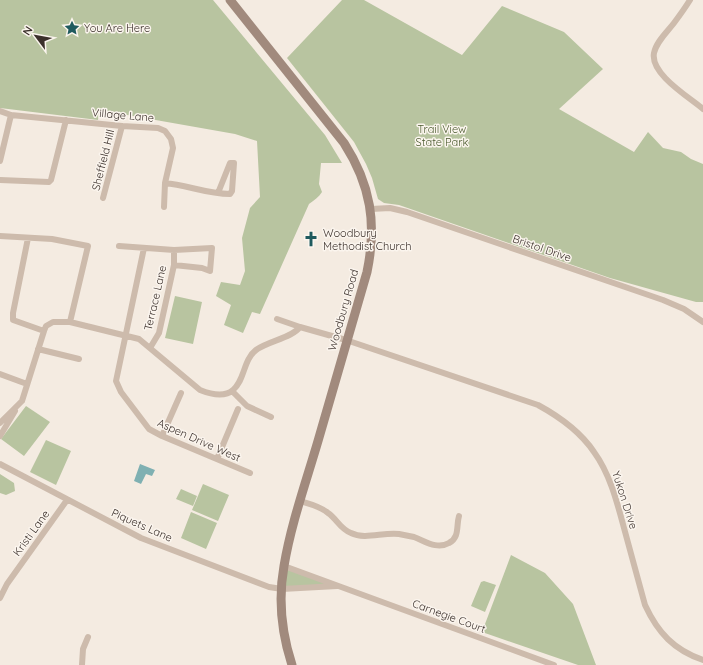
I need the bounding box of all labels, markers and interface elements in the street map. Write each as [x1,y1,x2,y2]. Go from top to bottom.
north arrow [16,16,56,56]
place icon: You Are Here [63,19,81,37]
place label: You Are Here [84,21,150,35]
text: N [19,24,36,38]
street label: Village Lane [91,105,155,125]
park label: Trail View State Park [416,122,468,149]
street label: Sheffield Hill [89,128,117,192]
place label: Woodbury Methodist Church [323,226,411,253]
church icon: Woodbury Methodist Church [302,230,320,248]
street label: Bristol Drive [511,231,573,265]
street label: Terrace Lane [141,264,169,332]
street label: Woodbury Road [325,268,361,352]
street label: Aspen Drive West [155,415,243,465]
street label: Yukon Drive [609,469,641,531]
street label: Piquets Lane [109,505,175,545]
street label: Kristi Lane [10,507,52,559]
street label: Carnegie Court [410,596,488,636]

